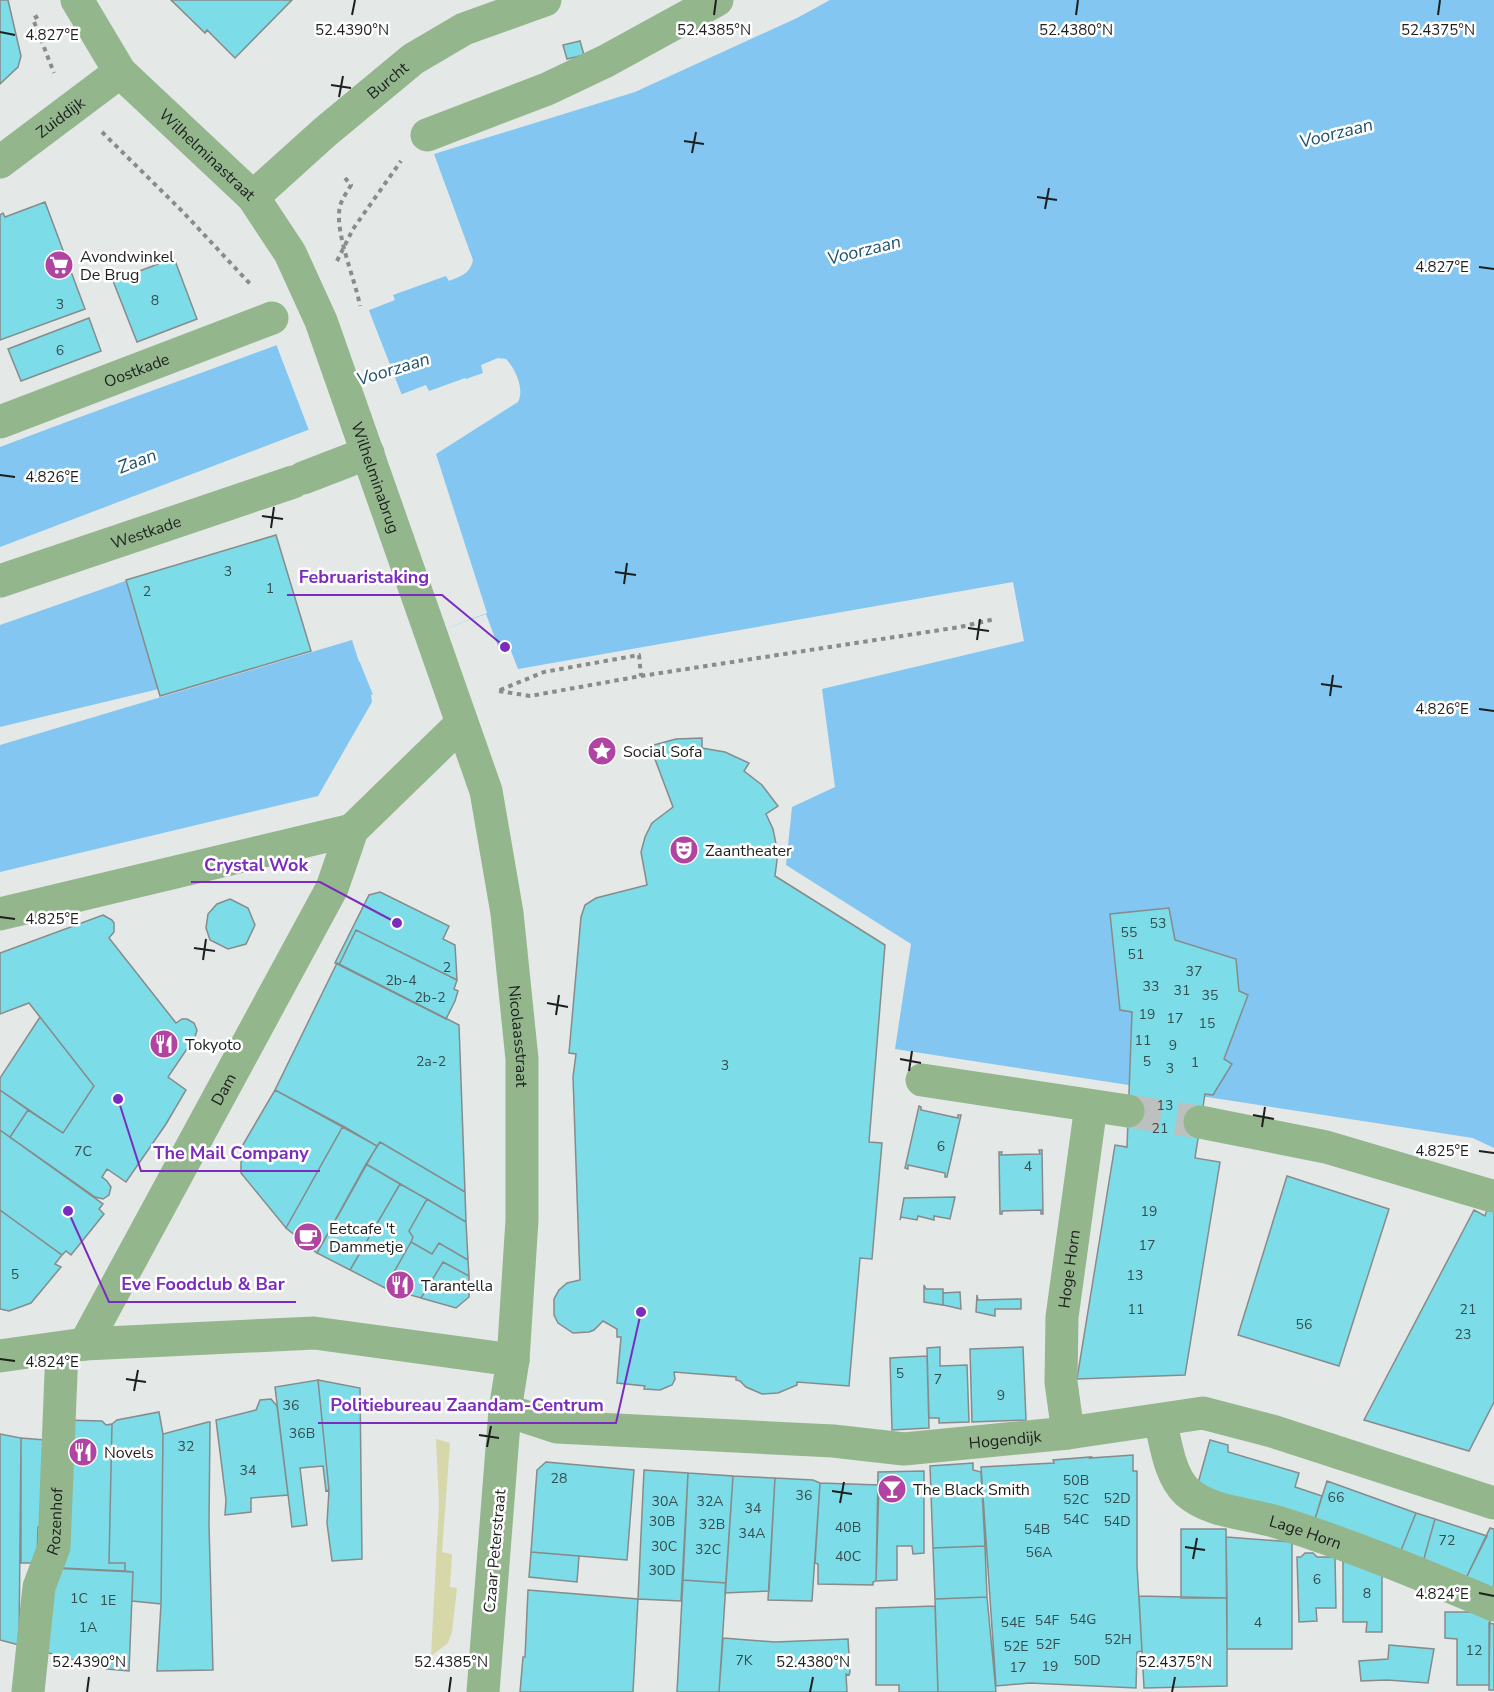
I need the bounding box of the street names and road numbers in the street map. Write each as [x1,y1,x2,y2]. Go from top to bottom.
street label: Burcht [363,57,414,105]
street label: Zuiddijk [32,92,90,143]
street label: Wilhelminastraat [154,104,260,206]
street label: Oostkade [101,348,173,393]
street label: Wilhelminabrug [345,419,405,537]
street label: Westkade [108,511,184,555]
street label: Nicolaasstraat [502,984,532,1088]
street label: Dam [206,1069,242,1110]
street label: Hoge Horn [1053,1228,1086,1310]
street label: Hogendijk [968,1426,1043,1455]
street label: Rozenhof [42,1487,68,1559]
street label: Czaar Peterstraat [479,1488,511,1614]
street label: Lage Horn [1267,1510,1345,1555]

